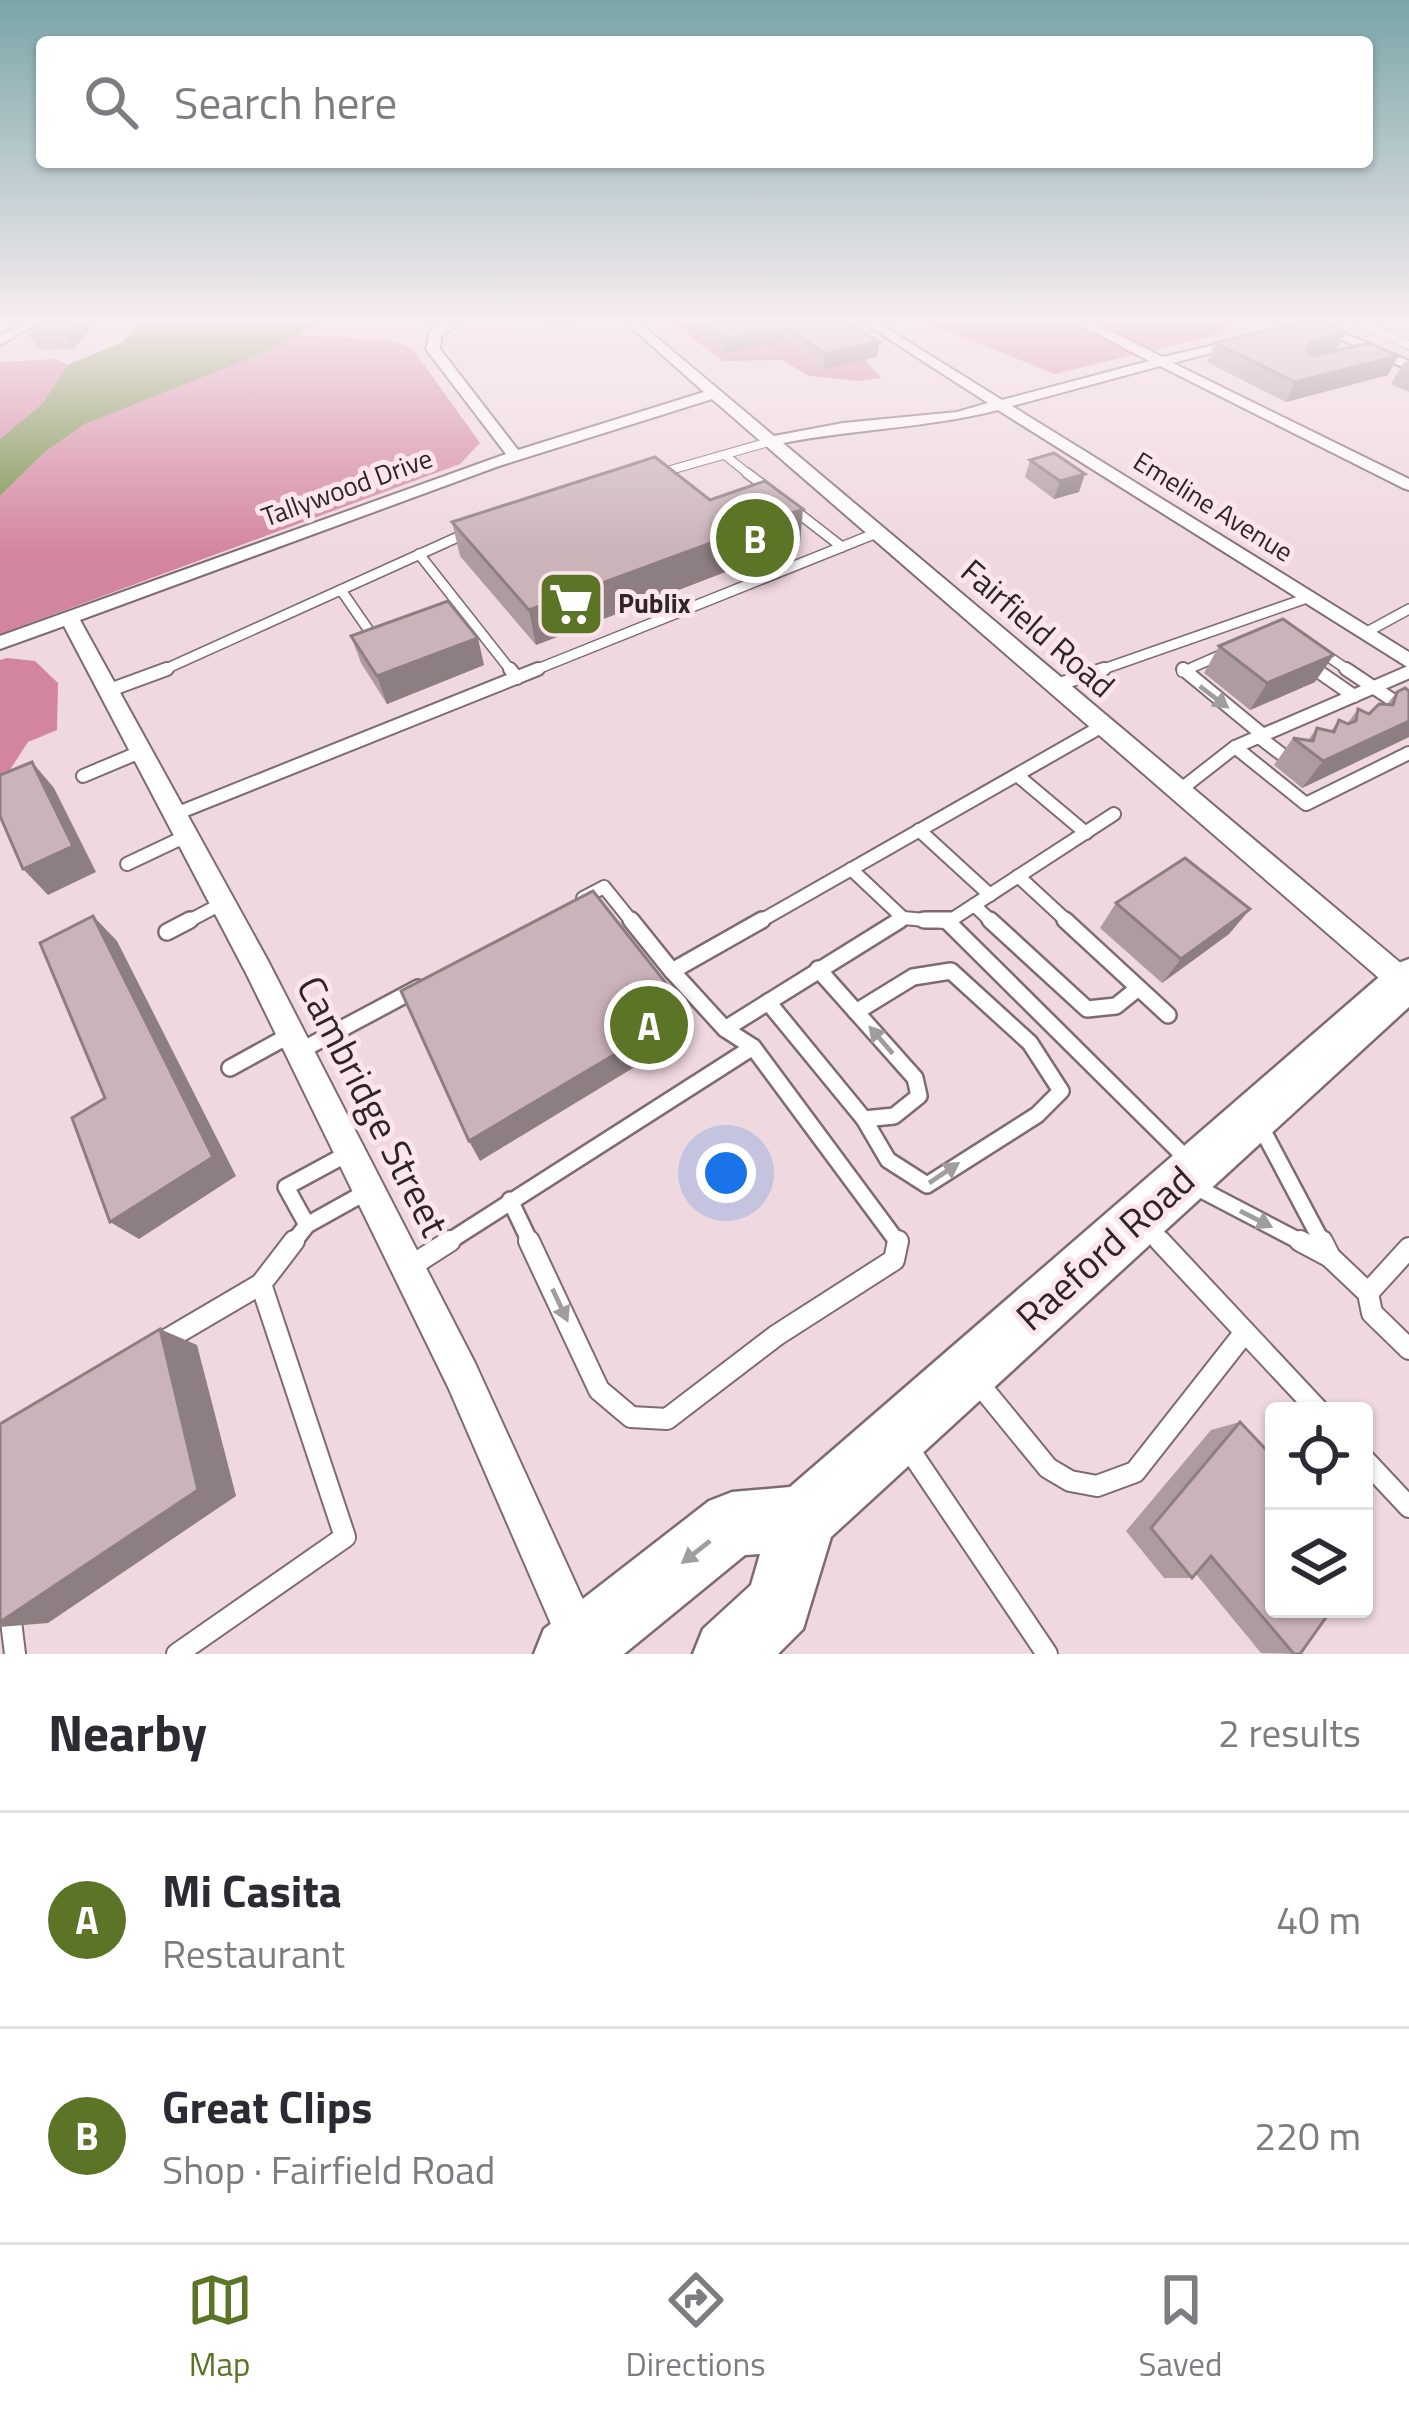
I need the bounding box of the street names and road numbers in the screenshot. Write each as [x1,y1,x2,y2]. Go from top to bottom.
street label: Tallywood Drive [255,437,438,536]
street label: Emeline Avenue [1126,440,1302,571]
street label: Fairfield Road [950,547,1126,709]
street label: Cambridge Street [282,965,465,1247]
street label: Raeford Road [1002,1151,1207,1344]

